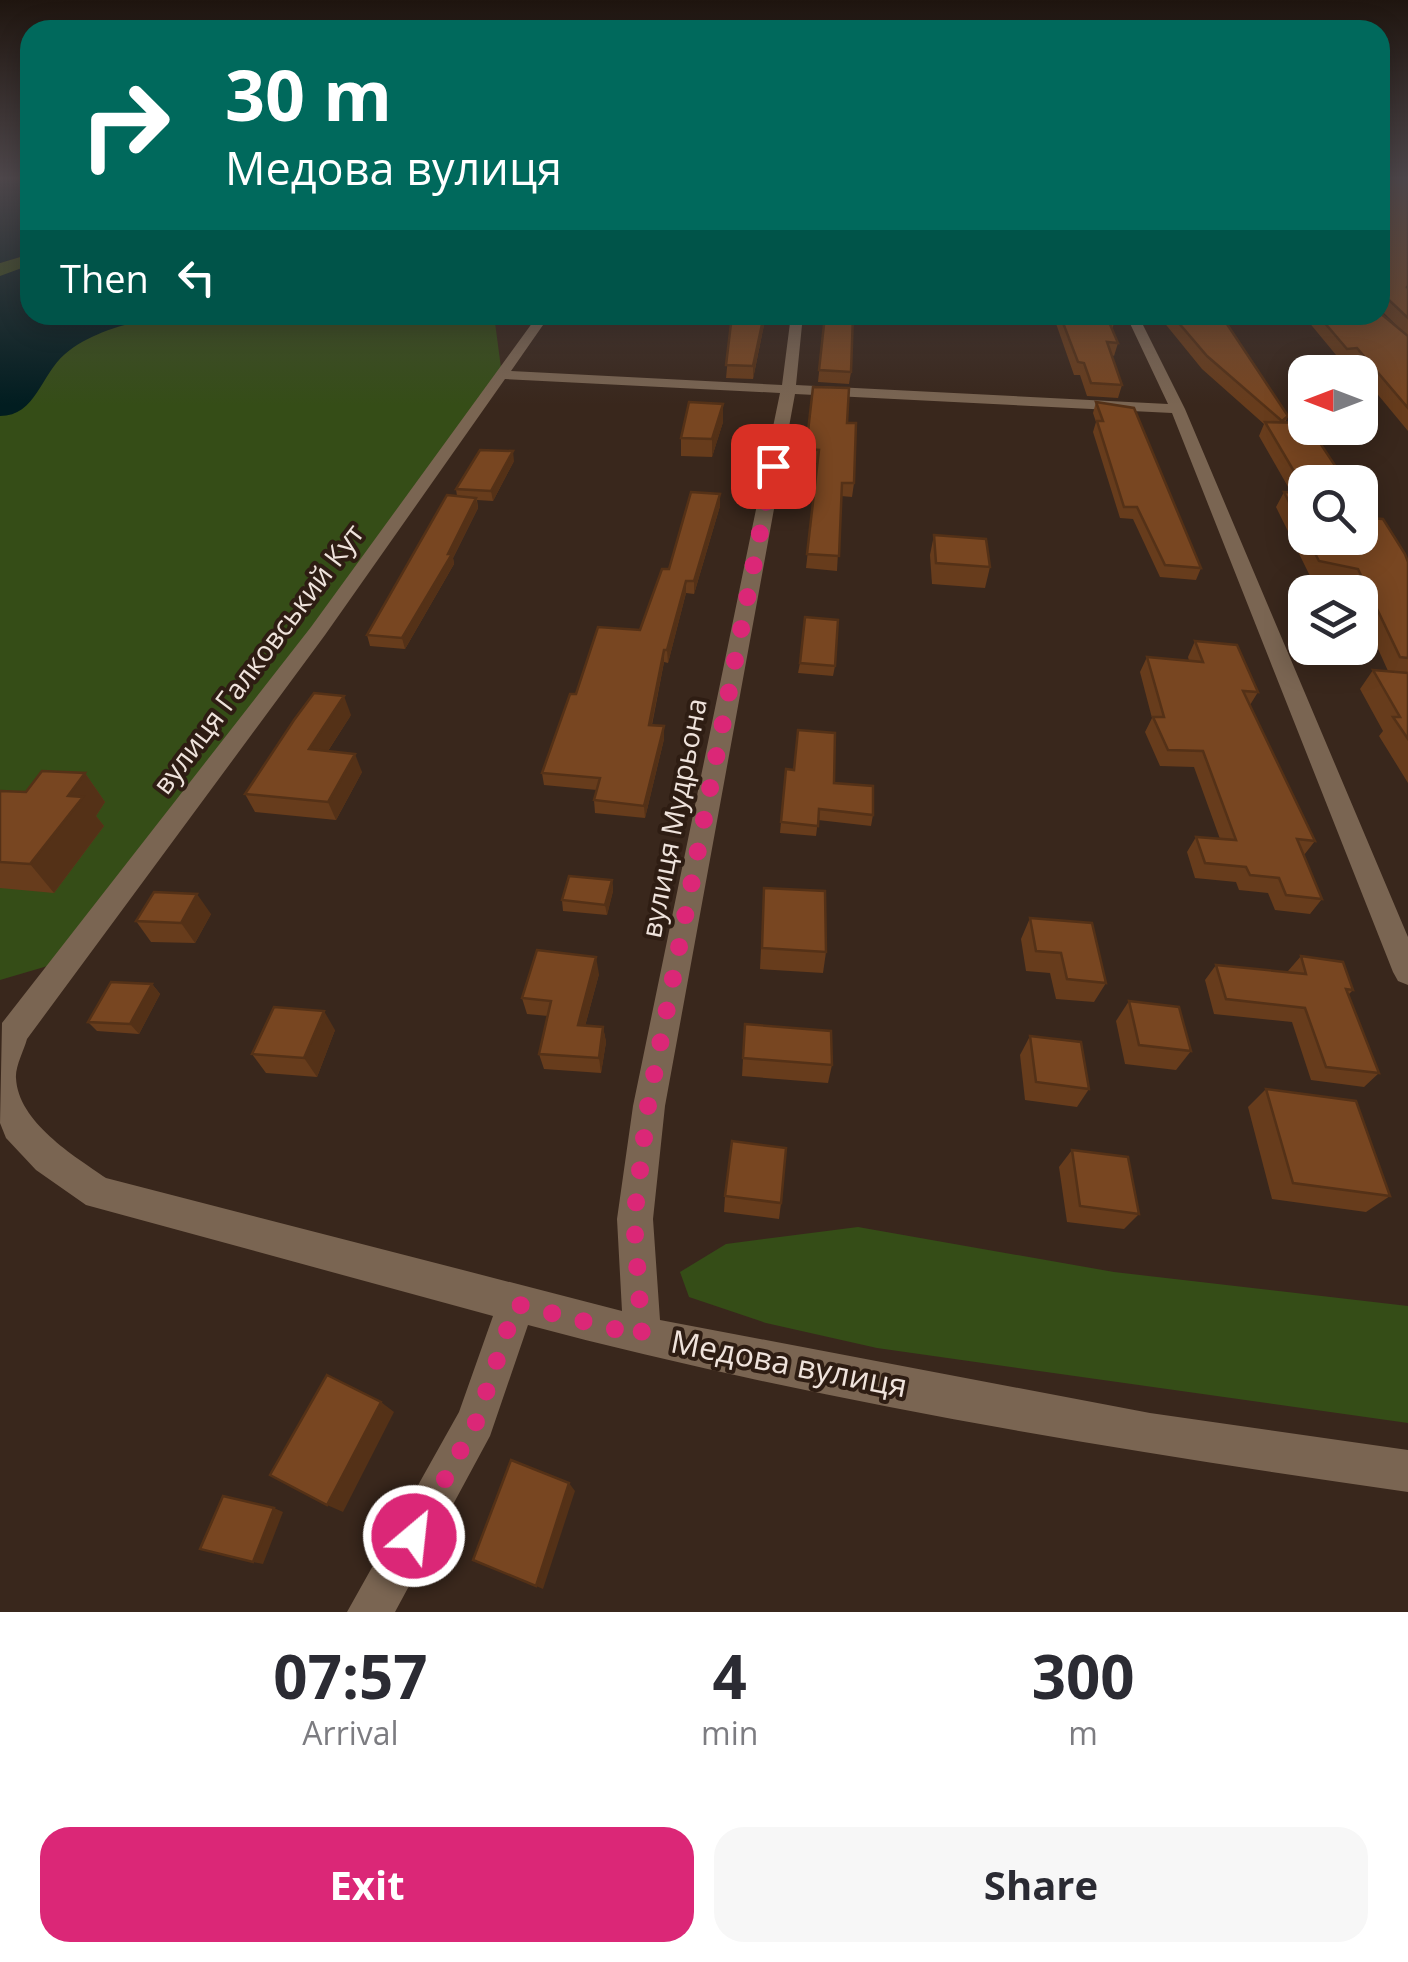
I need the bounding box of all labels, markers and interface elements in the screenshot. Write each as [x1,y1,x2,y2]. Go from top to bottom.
text: 30 m [225,46,392,142]
icon: right [60,60,190,190]
text: Медова вулиця [225,137,562,198]
icon: left [169,250,224,305]
text: Then [60,252,149,304]
north arrow [1288,355,1378,445]
map controls [1288,355,1378,665]
pin [731,424,816,509]
icon: arrive [746,439,801,494]
button: search [1288,465,1378,555]
street label: вулиця Галковський Кут [143,515,371,801]
button: layers [1288,575,1378,665]
street label: вулиця Мудрьона [631,695,715,941]
street label: Медова вулиця [668,1319,911,1406]
position arrow [362,1484,466,1588]
text: 07:57 [273,1635,428,1717]
text: 4 [713,1635,747,1717]
text: 300 [1032,1635,1135,1717]
text: Arrival [302,1711,399,1754]
text: min [701,1711,758,1754]
text: m [1068,1711,1098,1754]
button: Exit [40,1827,694,1942]
button: Share [714,1827,1368,1942]

